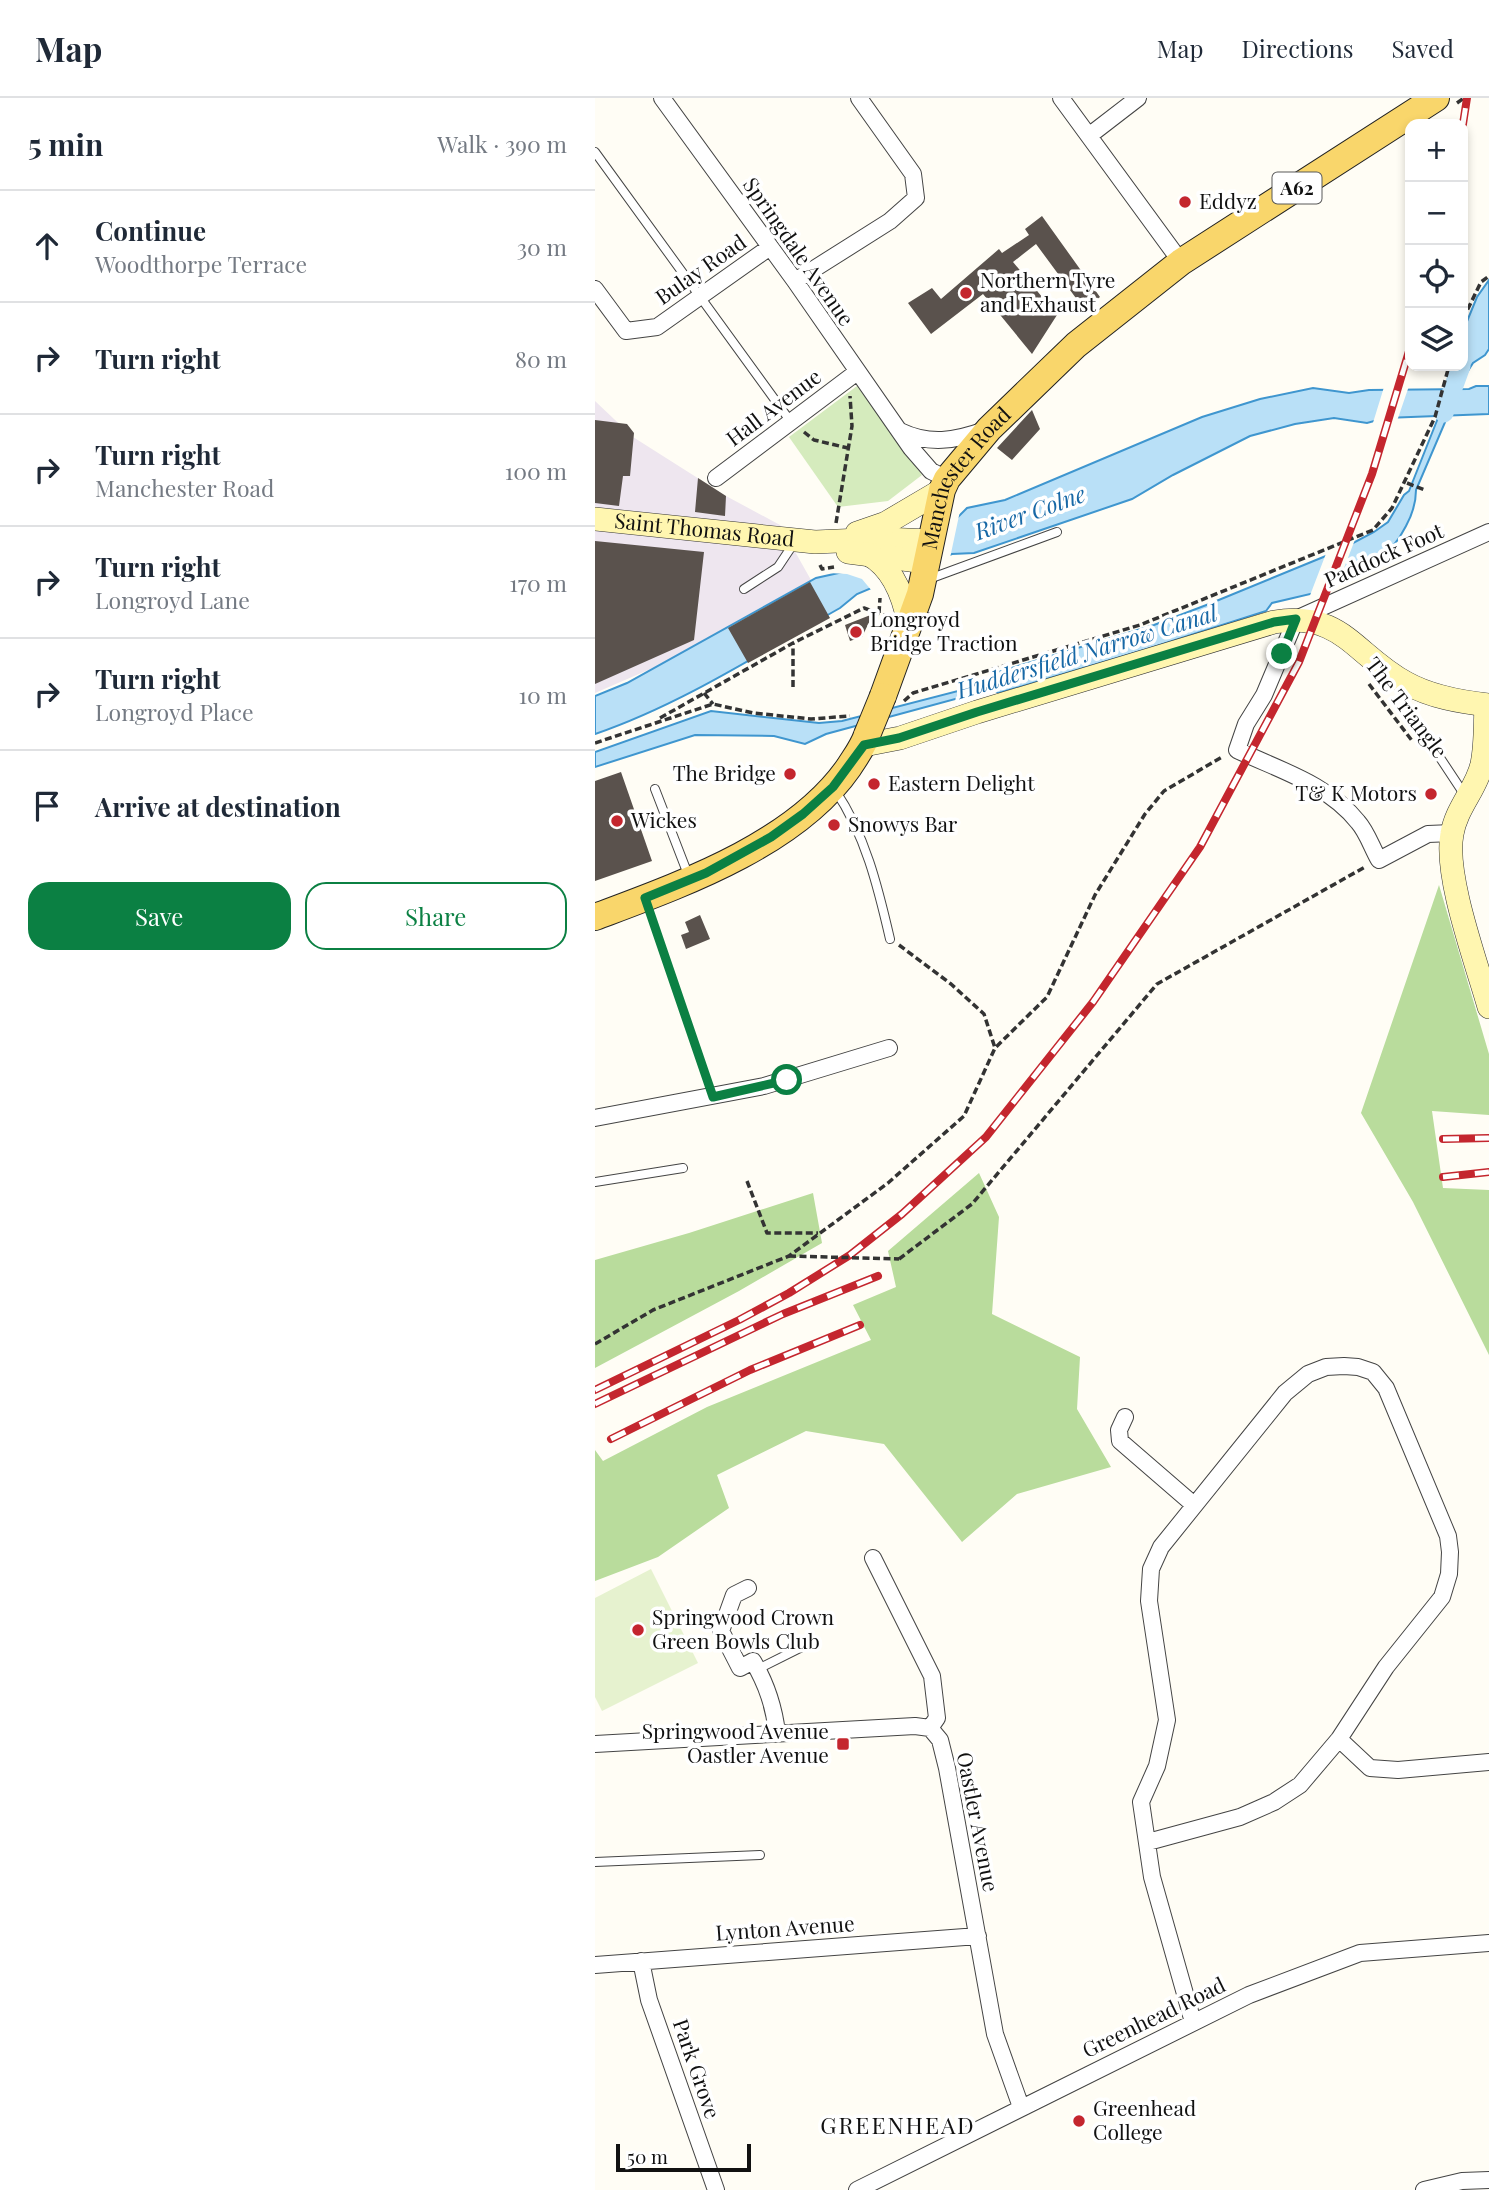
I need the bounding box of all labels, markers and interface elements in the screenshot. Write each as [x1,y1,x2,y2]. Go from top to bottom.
text: Map [35,26,102,70]
text: Map [1157,32,1203,64]
text: Directions [1241,32,1354,64]
text: Saved [1392,32,1454,64]
map controls [1405,119,1468,371]
button: + [1405,119,1468,182]
text: 5 min [28,124,103,164]
text: Walk · 390 m [437,128,567,159]
street label: Springdale Avenue [738,171,861,331]
road number: A62 [1273,172,1321,204]
button: − [1405,182,1468,245]
place label: Eddyz [1199,186,1257,214]
marker: Eddyz [1177,194,1193,210]
text: Continue [95,213,206,248]
icon: ahead [28,227,66,265]
street label: Bulay Road [649,227,751,310]
text: 30 m [517,231,567,262]
button: locate [1405,245,1468,308]
text: Woodthorpe Terrace [95,248,307,279]
place label: Northern Tyre and Exhaust [980,265,1116,317]
marker: Northern Tyre and Exhaust [958,285,974,301]
button: layers [1405,308,1468,371]
icon: right [28,339,66,377]
text: Turn right [95,341,221,376]
text: 80 m [515,343,567,374]
street label: Hall Avenue [720,361,826,451]
street label: Manchester Road [914,400,1016,552]
text: Turn right [95,437,221,472]
icon: right [28,451,66,489]
text: 100 m [505,455,567,486]
text: Manchester Road [95,472,274,503]
water label: River Colne [969,477,1089,546]
street label: Saint Thomas Road [613,505,796,552]
street label: Paddock Foot [1319,515,1447,593]
text: Turn right [95,549,221,584]
icon: right [28,563,66,601]
text: 170 m [509,567,567,598]
text: Longroyd Lane [95,584,250,615]
water label: Huddersfield Narrow Canal [952,596,1222,705]
place label: Longroyd Bridge Traction [870,604,1018,656]
marker: Longroyd Bridge Traction [848,624,864,640]
route end [1266,638,1297,669]
street label: The Triangle [1360,651,1455,763]
text: Turn right [95,661,221,696]
icon: right [28,675,66,713]
text: 10 m [519,679,567,710]
text: Longroyd Place [95,696,254,727]
place label: The Bridge [673,758,776,786]
marker: The Bridge [782,766,798,782]
place label: Eastern Delight [888,768,1035,796]
marker: Eastern Delight [866,776,882,792]
place label: T& K Motors [1295,778,1417,806]
marker: T& K Motors [1423,786,1439,802]
icon: arrive [28,787,66,825]
text: Arrive at destination [95,789,341,824]
place label: Wickes [630,805,697,833]
place label: Snowys Bar [848,809,958,837]
marker: Wickes [609,813,625,829]
marker: Snowys Bar [826,817,842,833]
button: Save [28,882,291,950]
button: Share [305,882,567,950]
route start [771,1064,802,1095]
place label: Springwood Crown Green Bowls Club [652,1602,835,1654]
marker: Springwood Crown Green Bowls Club [630,1622,646,1638]
place label: Springwood Avenue Oastler Avenue [642,1716,829,1768]
marker: Springwood Avenue Oastler Avenue [835,1736,851,1752]
street label: Oastler Avenue [952,1749,1006,1894]
street label: Lynton Avenue [714,1908,855,1946]
street label: Greenhead Road [1077,1969,1229,2063]
street label: Park Grove [668,2015,728,2122]
place label: Greenhead College [1093,2093,1196,2145]
district label: GREENHEAD [820,2109,976,2140]
marker: Greenhead College [1071,2113,1087,2129]
scale bar [616,2141,751,2173]
text: 50 m [627,2143,668,2169]

